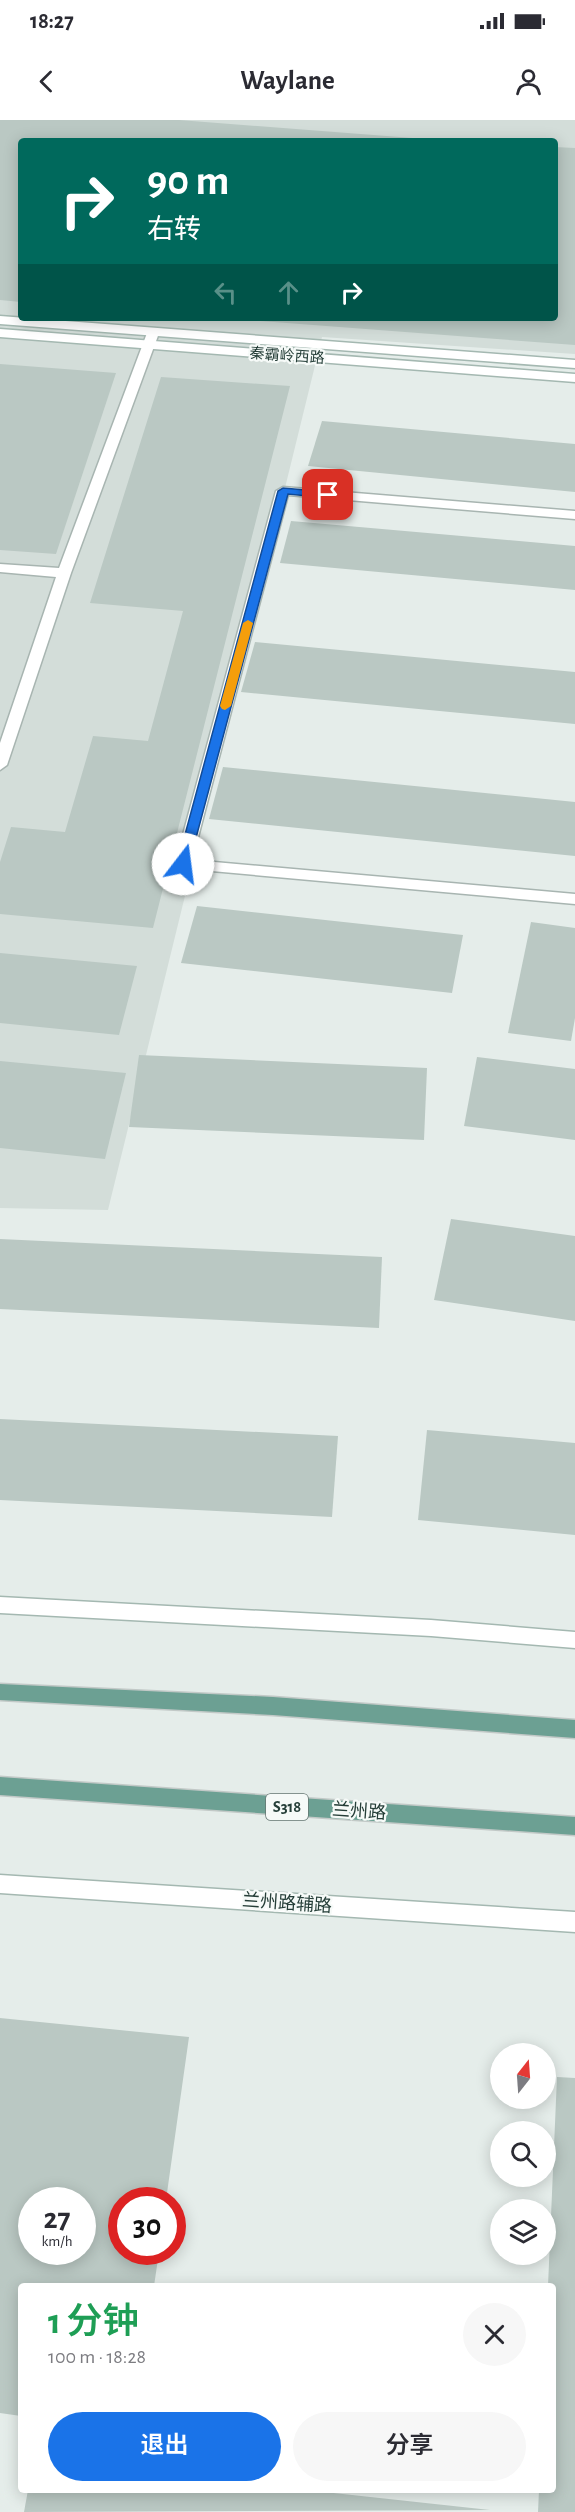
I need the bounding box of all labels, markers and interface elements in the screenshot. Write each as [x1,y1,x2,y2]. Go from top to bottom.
text: 18:27 [30,10,74,32]
icon: back [30,65,63,98]
icon: person [512,65,545,98]
text: Waylane [240,67,335,94]
text: 90 m [147,160,229,202]
icon: right [48,162,126,240]
text: 右转 [147,216,201,243]
icon: left [209,276,242,309]
icon: ahead [272,276,305,309]
icon: right [335,276,368,309]
street label: 秦霸岭西路 [249,344,325,366]
pin [302,469,353,520]
icon: arrive [311,478,344,511]
position arrow [151,832,215,896]
road number: S318 [266,1794,308,1820]
street label: 兰州路 [331,1799,387,1823]
street label: 兰州路辅路 [241,1890,333,1916]
north arrow [490,2043,556,2109]
map controls [490,2043,556,2265]
button: search [490,2121,556,2187]
speed limit sign: 30 [108,2187,186,2265]
button: layers [490,2199,556,2265]
text: 27 [43,2204,71,2234]
text: km/h [42,2234,72,2249]
button: close [463,2303,526,2366]
text: 1 分钟 [48,2304,138,2340]
text: 100 m · 18:28 [48,2347,146,2367]
button: 退出 [48,2412,281,2481]
button: 分享 [293,2412,526,2481]

